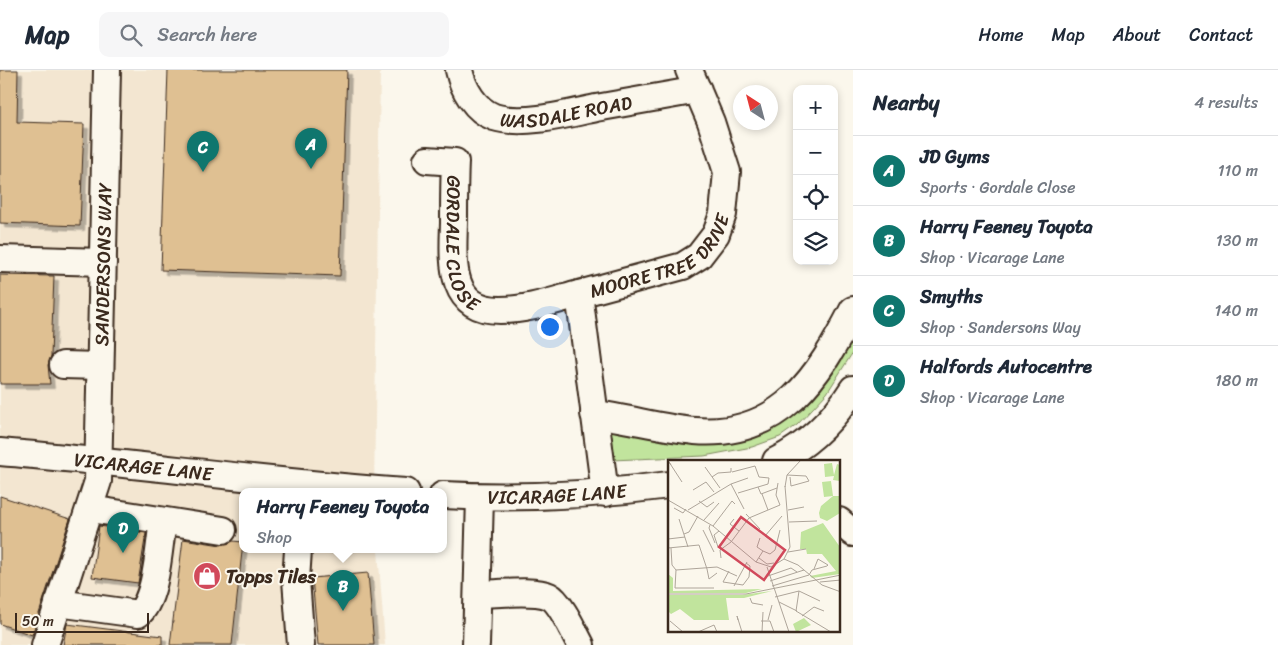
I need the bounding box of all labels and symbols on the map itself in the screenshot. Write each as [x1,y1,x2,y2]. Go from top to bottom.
street label: WASDALE ROAD [498,85,635,137]
north arrow [733,85,778,130]
pin: A [295,128,327,169]
pin: C [187,131,219,172]
street label: GORDALE CLOSE [437,175,488,321]
street label: SANDERSONS WAY [84,182,121,347]
street label: MOORE TREE DRIVE [586,208,739,307]
your location [537,314,563,340]
street label: VICARAGE LANE [72,442,216,490]
inset map [668,460,840,632]
street label: VICARAGE LANE [487,473,629,513]
pin: D [107,512,139,553]
place label: Topps Tiles [226,560,317,593]
shop icon: Topps Tiles [192,561,222,591]
pin: B [327,570,359,611]
scale bar [15,610,149,633]

